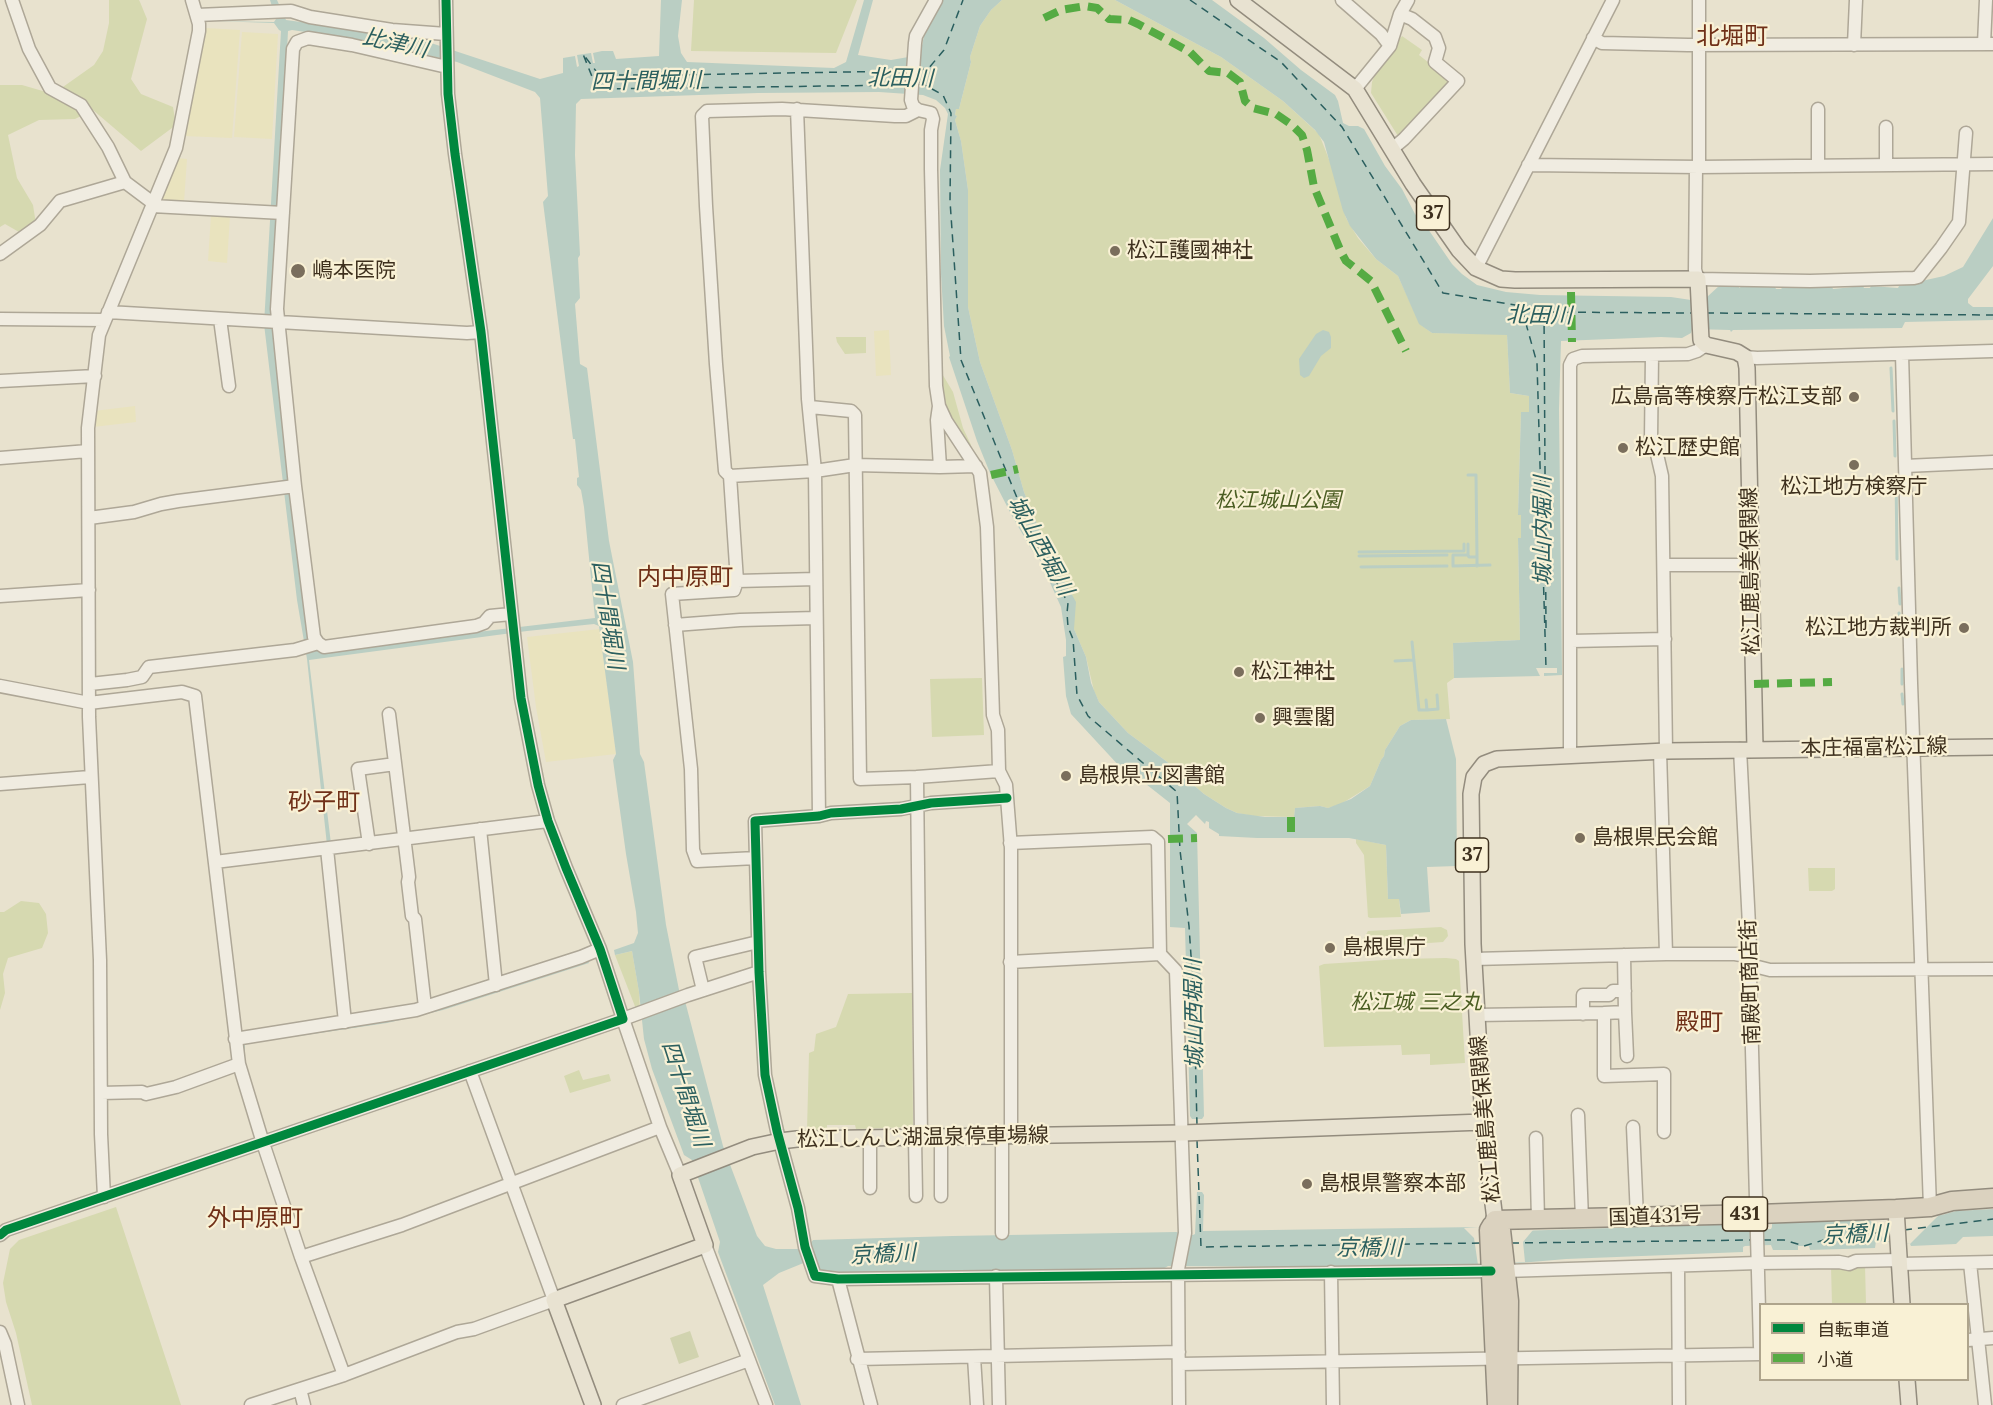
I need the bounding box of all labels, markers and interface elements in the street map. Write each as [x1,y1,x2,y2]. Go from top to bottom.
district label: 北堀町 [1696,23,1768,51]
water label: 比津川 [360,24,430,64]
water label: 北田川 [867,65,933,93]
water label: 四十間堀川 [591,68,701,96]
road number: 37 [1416,196,1450,230]
place label: 松江護國神社 [1127,238,1253,264]
marker: 松江護國神社 [1108,244,1122,258]
place label: 嶋本医院 [312,258,396,284]
marker: 嶋本医院 [289,262,307,280]
water label: 北田川 [1506,302,1572,330]
place label: 広島高等検察庁松江支部 [1611,384,1842,410]
marker: 広島高等検察庁松江支部 [1847,390,1861,404]
place label: 松江歴史館 [1635,435,1740,461]
marker: 松江歴史館 [1616,441,1630,455]
marker: 松江地方検察庁 [1847,458,1861,472]
place label: 松江地方検察庁 [1781,474,1927,500]
water label: 城山内堀川 [1531,476,1557,586]
street label: 松江鹿島美保関線 [1737,487,1765,655]
park label: 松江城山公園 [1215,488,1341,514]
water label: 城山西堀川 [1002,491,1078,601]
water label: 四十間堀川 [585,559,629,671]
district label: 内中原町 [637,564,733,592]
place label: 松江地方裁判所 [1805,615,1952,641]
marker: 松江地方裁判所 [1957,621,1971,635]
place label: 松江神社 [1251,659,1335,685]
marker: 松江神社 [1232,665,1246,679]
place label: 興雲閣 [1272,705,1335,731]
marker: 興雲閣 [1253,711,1267,725]
street label: 本庄福富松江線 [1800,734,1948,762]
place label: 島根県立図書館 [1078,763,1225,789]
marker: 島根県立図書館 [1059,769,1073,783]
district label: 砂子町 [288,789,360,817]
place label: 島根県民会館 [1592,825,1718,851]
marker: 島根県民会館 [1573,831,1587,845]
road number: 37 [1456,838,1488,872]
street label: 南殿町商店街 [1736,919,1766,1045]
place label: 島根県庁 [1342,935,1426,961]
marker: 島根県庁 [1323,941,1337,955]
water label: 城山西堀川 [1181,959,1209,1069]
park label: 松江城 三之丸 [1350,990,1482,1016]
district label: 殿町 [1675,1009,1723,1037]
street label: 松江鹿島美保関線 [1466,1034,1506,1204]
water label: 四十間堀川 [655,1038,715,1150]
street label: 松江しんじ湖温泉停車場線 [797,1123,1049,1153]
place label: 島根県警察本部 [1319,1171,1466,1197]
marker: 島根県警察本部 [1300,1177,1314,1191]
road number: 431 [1722,1197,1768,1231]
street label: 国道431号 [1608,1203,1702,1231]
district label: 外中原町 [207,1205,303,1233]
water label: 京橋川 [1822,1221,1888,1249]
water label: 京橋川 [1336,1236,1402,1262]
water label: 京橋川 [849,1240,917,1270]
legend [1759,1303,1969,1381]
text: 自転車道 [1817,1318,1889,1341]
text: 小道 [1817,1348,1853,1371]

